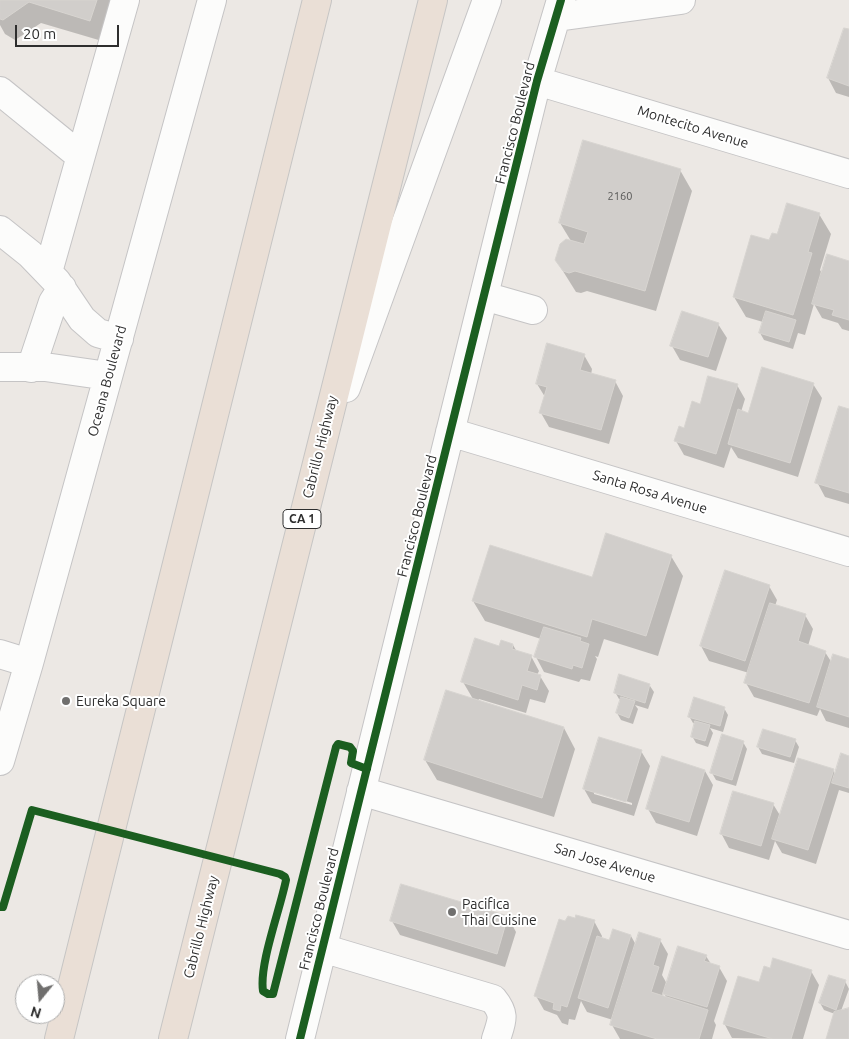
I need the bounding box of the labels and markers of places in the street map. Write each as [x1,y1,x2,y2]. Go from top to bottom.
place label: Eureka Square [76,693,166,709]
marker: Eureka Square [60,695,72,707]
place label: Pacifica Thai Cuisine [462,896,537,929]
marker: Pacifica Thai Cuisine [446,906,458,918]

